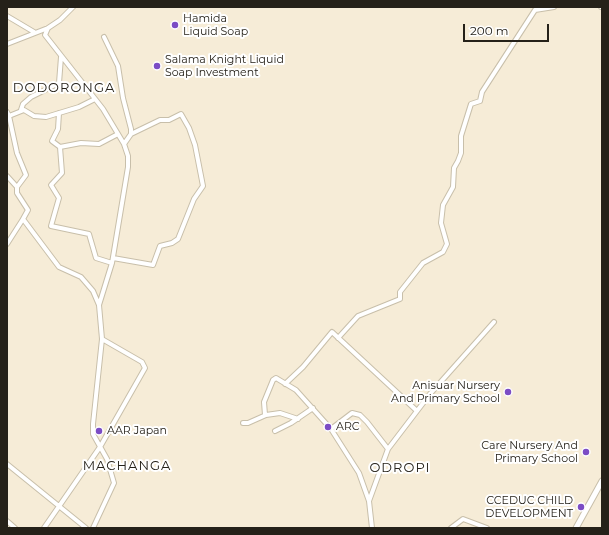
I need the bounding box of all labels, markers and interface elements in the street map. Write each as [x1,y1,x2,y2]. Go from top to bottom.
place label: Hamida Liquid Soap [183,12,248,38]
scale bar [465,16,551,42]
marker: Hamida Liquid Soap [170,20,180,30]
text: 200 m [470,23,509,38]
place label: Salama Knight Liquid Soap Investment [165,53,284,79]
marker: Salama Knight Liquid Soap Investment [152,61,162,71]
district label: DODORONGA [13,80,115,96]
place label: Anisuar Nursery And Primary School [391,379,500,405]
marker: Anisuar Nursery And Primary School [503,387,513,397]
place label: ARC [336,420,360,434]
marker: ARC [323,422,333,432]
place label: AAR Japan [107,424,167,438]
marker: AAR Japan [94,426,104,436]
place label: Care Nursery And Primary School [481,439,578,465]
marker: Care Nursery And Primary School [581,447,591,457]
district label: MACHANGA [83,458,171,474]
district label: ODROPI [369,460,431,476]
place label: CCEDUC CHILD DEVELOPMENT [485,494,573,520]
marker: CCEDUC CHILD DEVELOPMENT [576,502,586,512]

